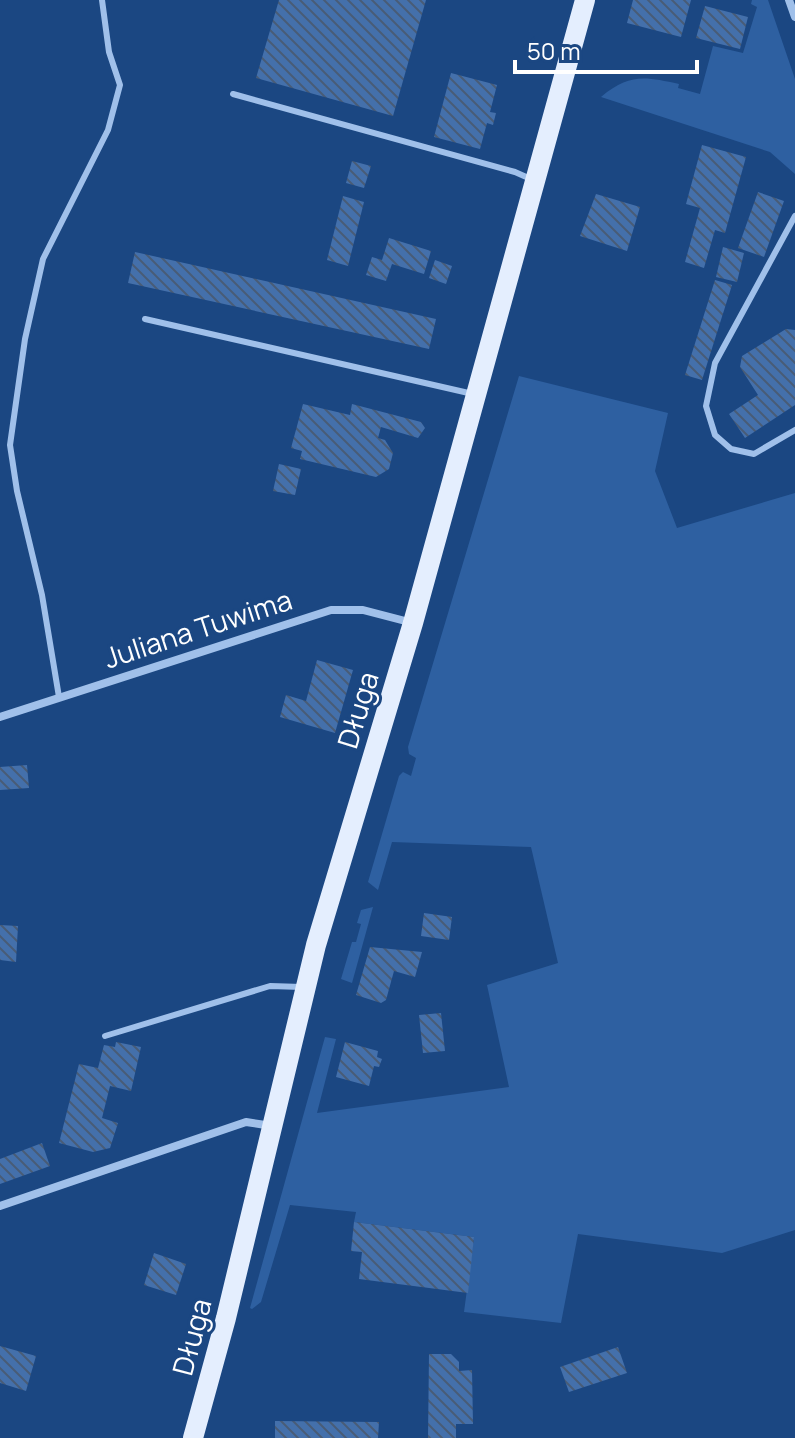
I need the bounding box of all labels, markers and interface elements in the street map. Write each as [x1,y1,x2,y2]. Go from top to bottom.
scale bar [515,24,697,74]
text: 50 m [527,34,581,67]
street label: Juliana Tuwima [99,580,296,676]
street label: Długa [327,667,387,753]
street label: Długa [163,1294,219,1379]

